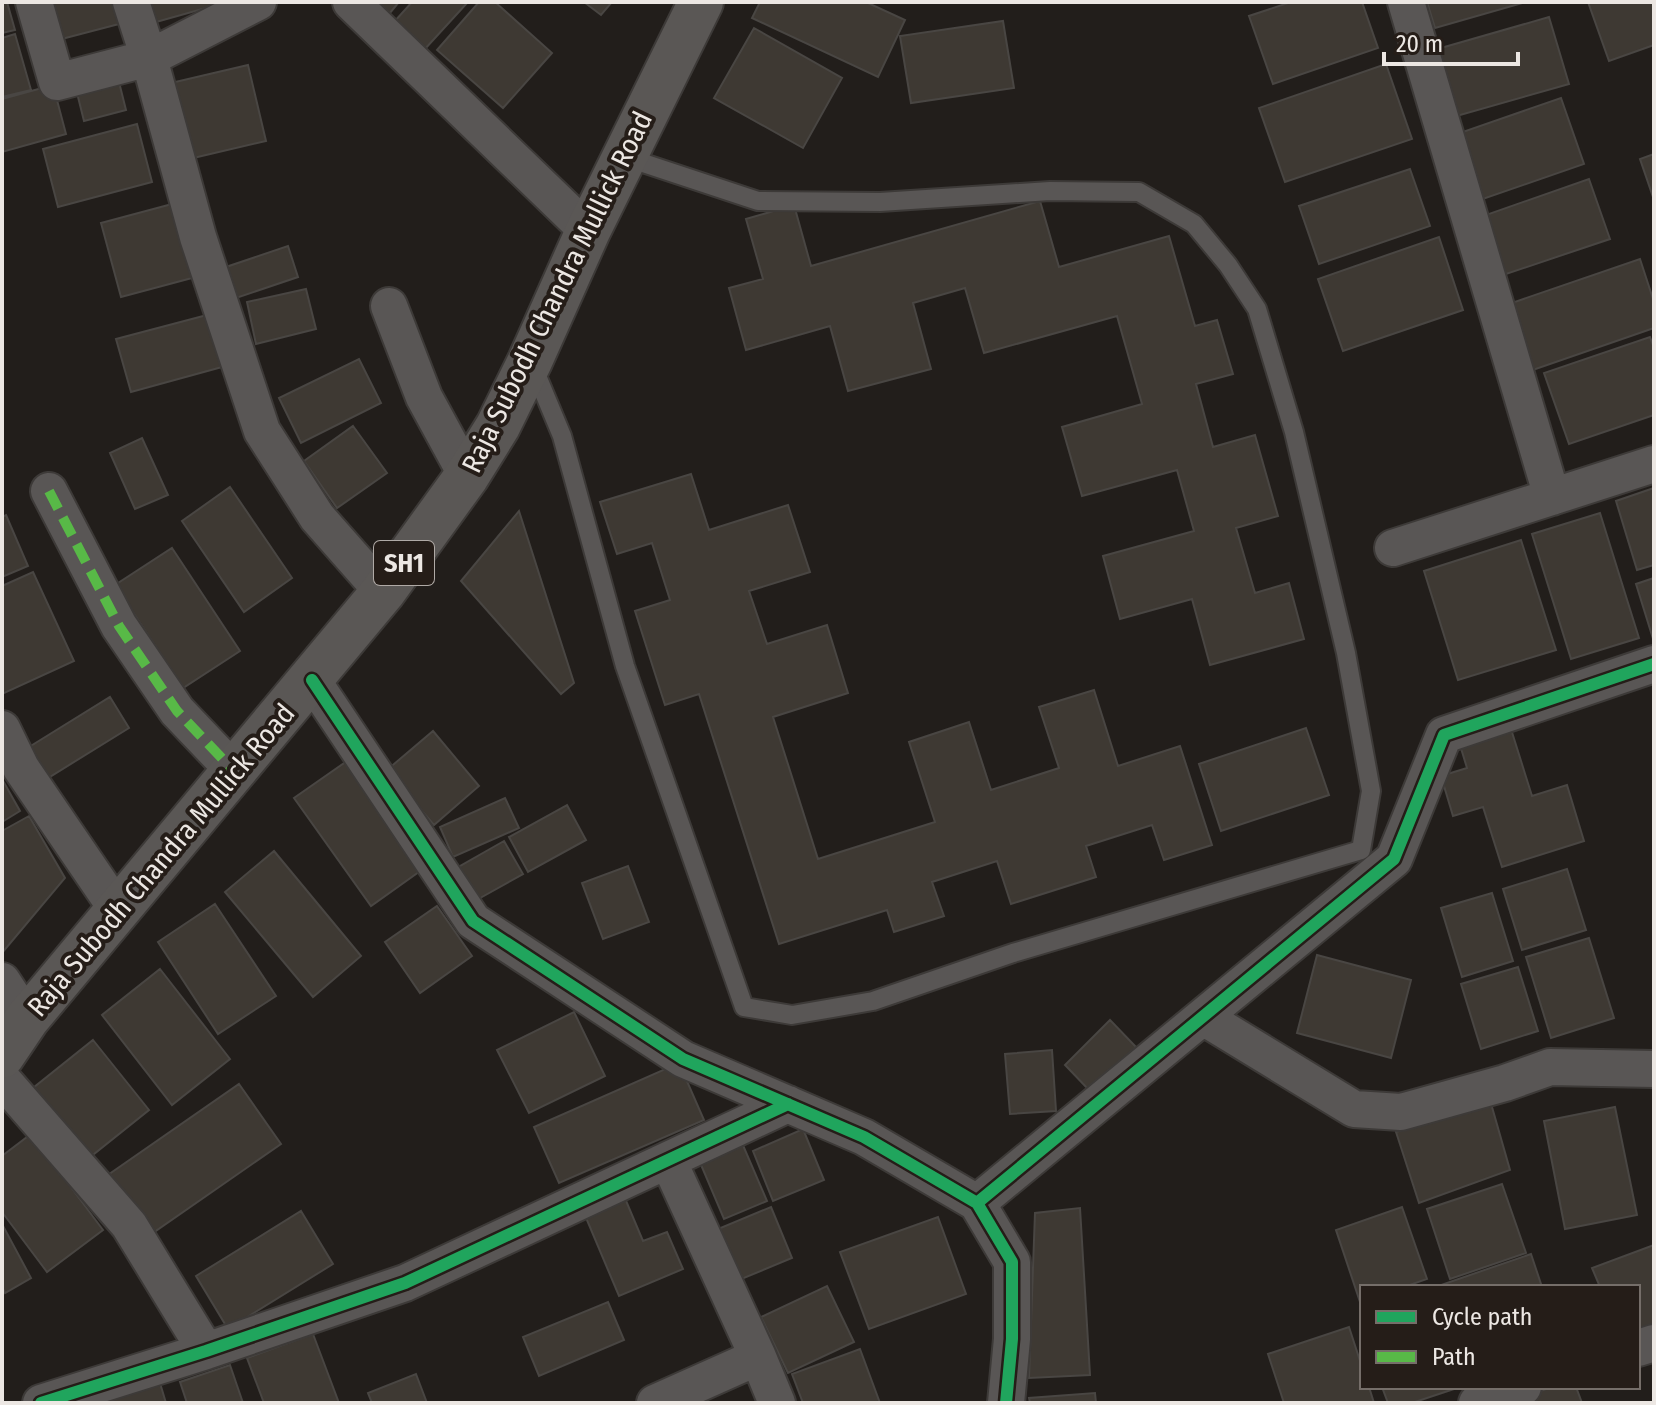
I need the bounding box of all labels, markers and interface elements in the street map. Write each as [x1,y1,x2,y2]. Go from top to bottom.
scale bar [1384,16,1518,66]
text: 20 m [1396,30,1443,58]
street label: Raja Subodh Chandra Mullick Road [455,106,659,478]
road number: SH1 [374,541,434,585]
street label: Raja Subodh Chandra Mullick Road [21,697,301,1023]
legend [1360,1285,1640,1389]
text: Cycle path [1432,1303,1532,1331]
text: Path [1432,1343,1476,1371]

